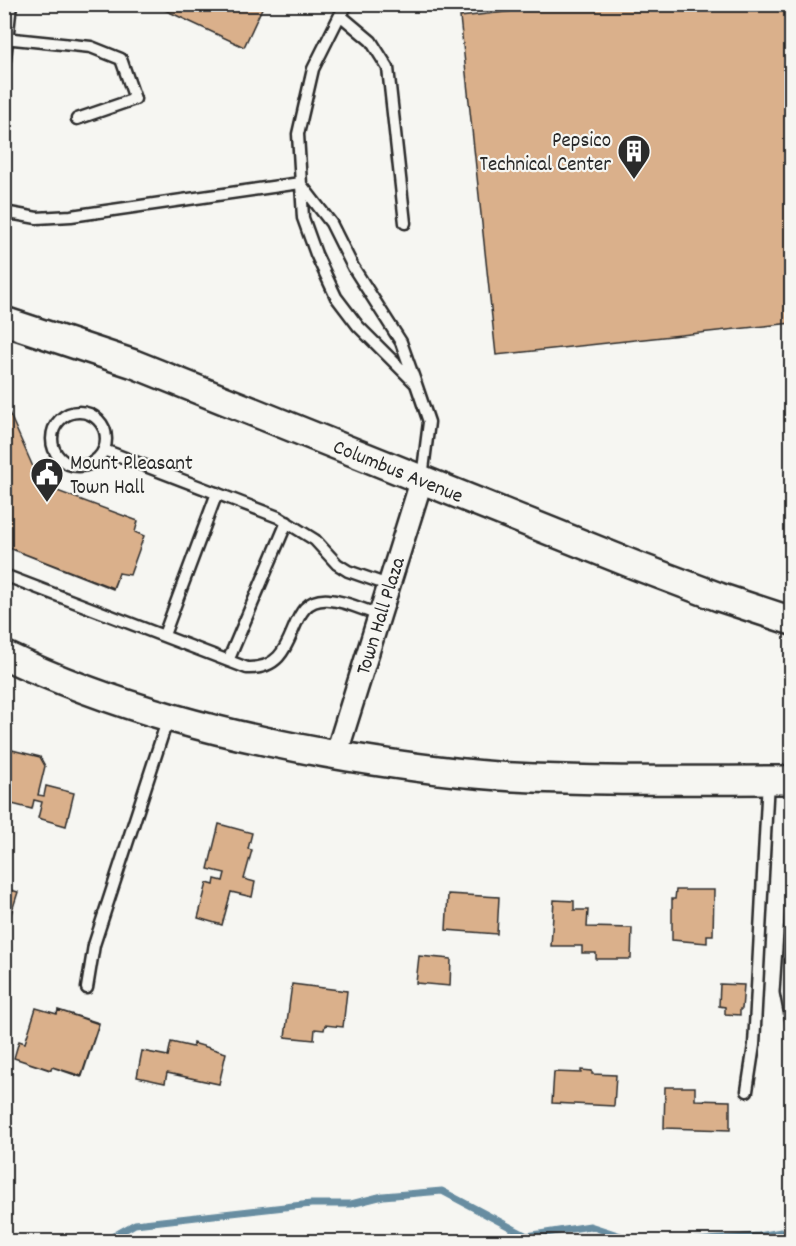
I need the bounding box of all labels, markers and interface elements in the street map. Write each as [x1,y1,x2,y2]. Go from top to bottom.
place label: Pepsico Technical Center [480,127,611,181]
building icon: Pepsico Technical Center [616,133,652,180]
street label: Columbus Avenue [328,433,467,513]
place label: Mount Pleasant Town Hall [70,450,193,504]
public building icon: Mount Pleasant Town Hall [29,456,65,503]
street label: Town Hall Plaza [350,553,415,679]

